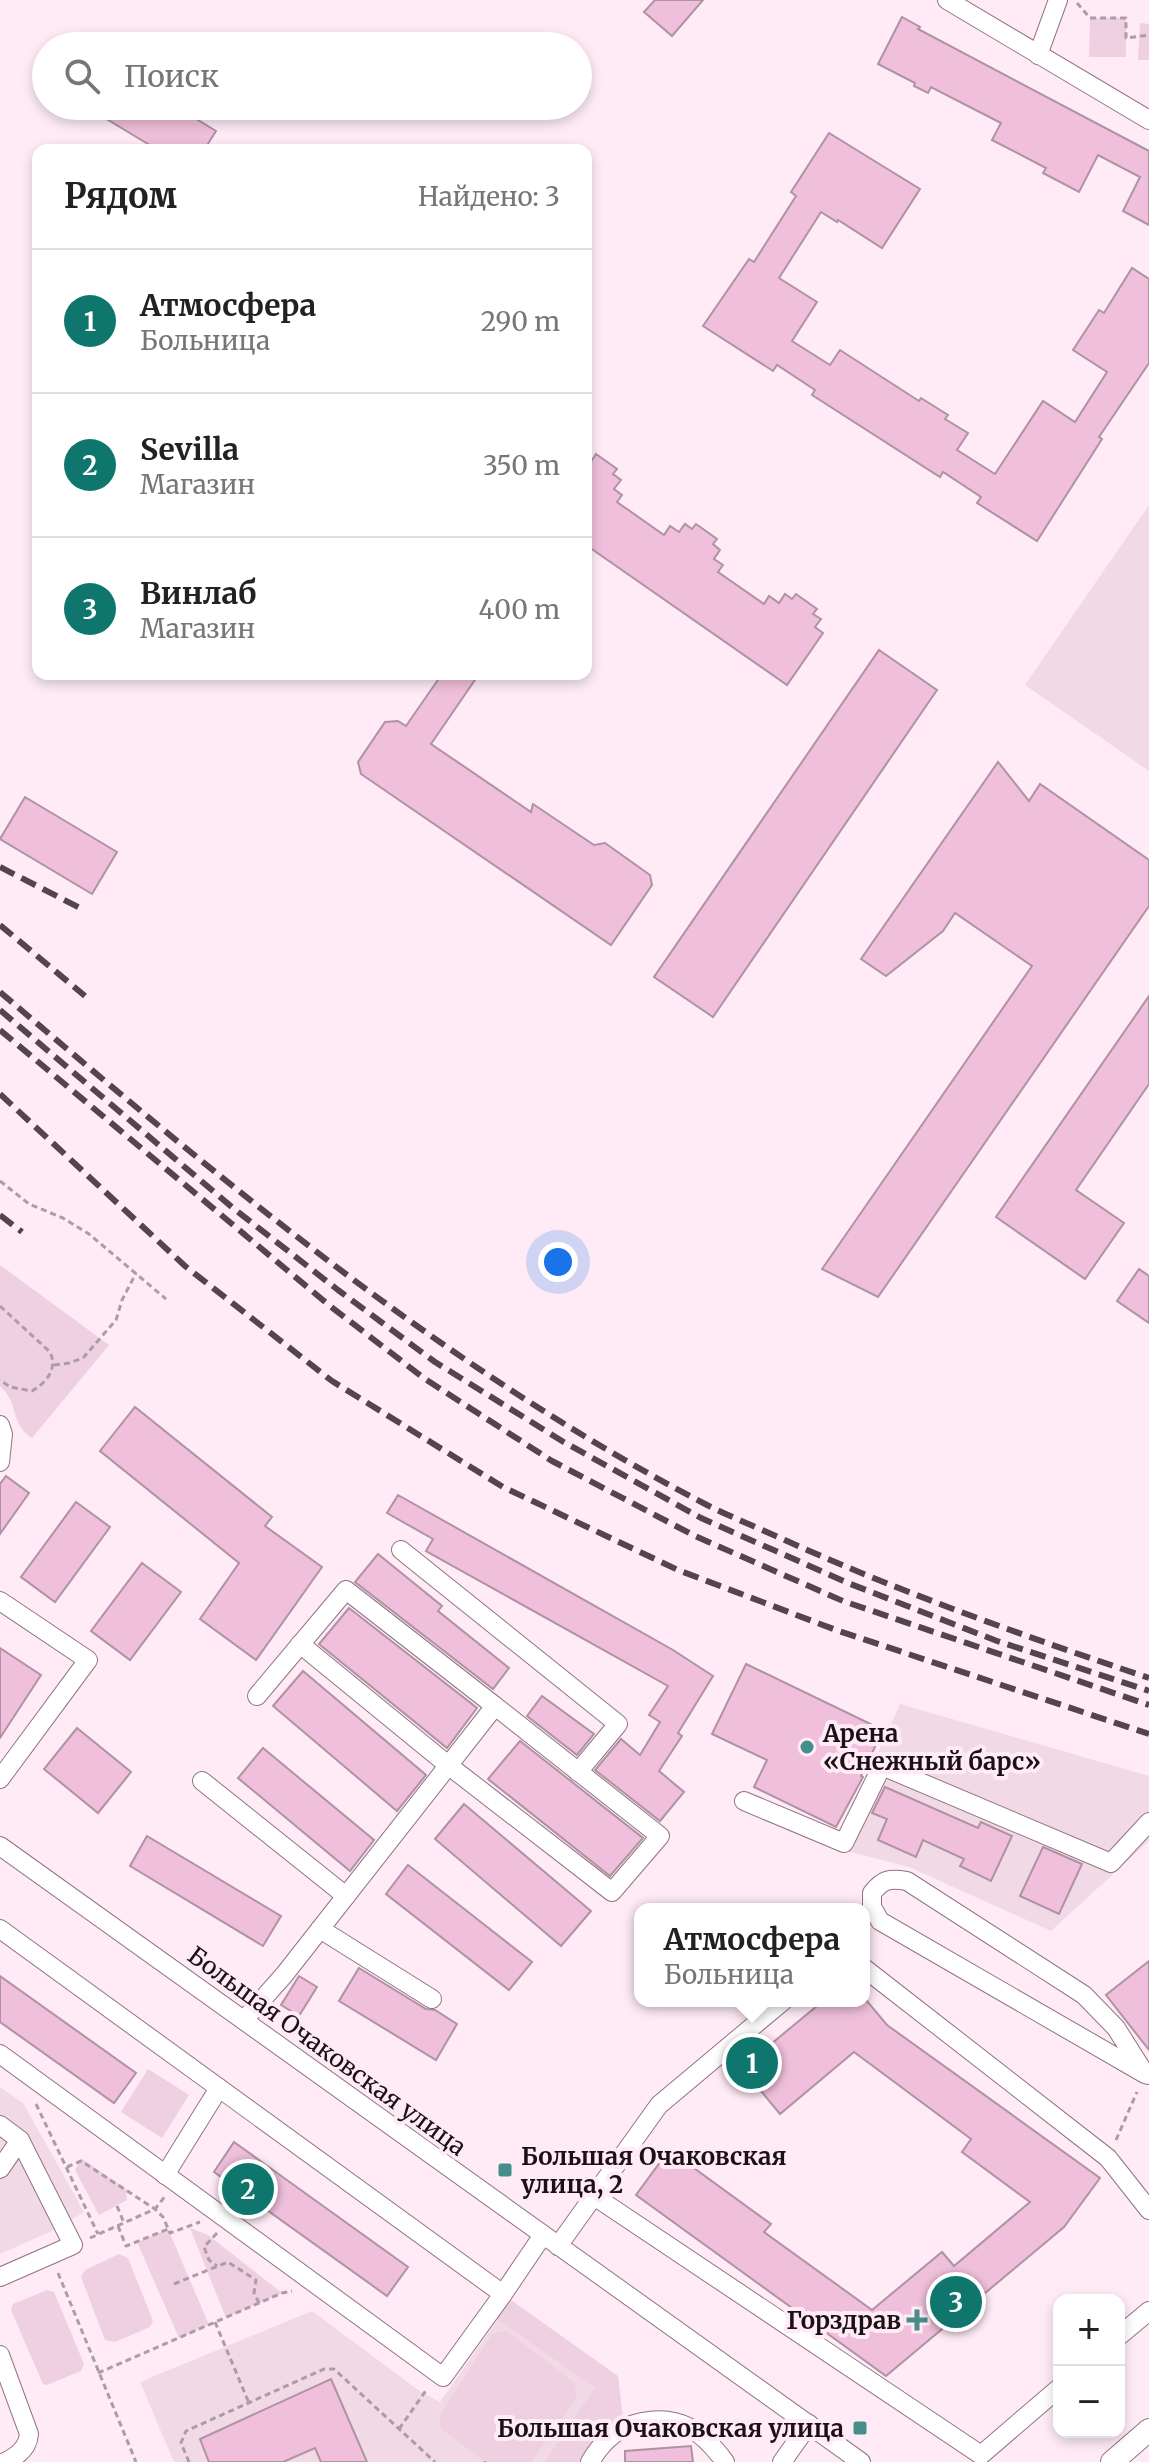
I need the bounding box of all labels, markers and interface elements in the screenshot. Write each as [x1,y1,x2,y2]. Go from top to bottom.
search box [32,32,592,120]
icon: search [60,54,104,98]
text: Поиск [124,57,219,95]
text: Рядом [64,175,177,217]
text: Найдено: 3 [418,180,560,213]
text: Атмосфера [140,286,316,324]
text: 1 [84,305,96,338]
text: 290 m [481,305,560,338]
text: Больница [140,324,270,357]
text: Sevilla [140,430,239,468]
text: 2 [82,449,98,482]
text: 350 m [483,449,560,482]
text: Магазин [140,468,255,501]
text: Винлаб [140,574,256,612]
text: 3 [83,593,97,626]
text: 400 m [479,593,560,626]
text: Магазин [140,612,255,645]
your location [538,1242,578,1282]
place label: Арена «Снежный барс» [822,1718,1041,1777]
marker: Арена «Снежный барс» [798,1738,816,1756]
popup [634,1903,870,2007]
text: Атмосфера [664,1920,840,1958]
street label: Большая Очаковская улица [182,1940,472,2163]
text: Больница [664,1958,794,1991]
pin: 1 [726,2033,778,2093]
place label: Большая Очаковская улица, 2 [521,2141,787,2200]
pin: 2 [222,2159,274,2219]
marker: Большая Очаковская улица, 2 [496,2161,514,2179]
pin: 3 [930,2272,982,2332]
map controls [1053,2294,1125,2438]
button: + [1053,2294,1125,2366]
place label: Горздрав [786,2305,901,2336]
marker: Горздрав [908,2311,926,2329]
button: − [1053,2366,1125,2438]
place label: Большая Очаковская улица [497,2413,844,2444]
marker: Большая Очаковская улица [851,2419,869,2437]

